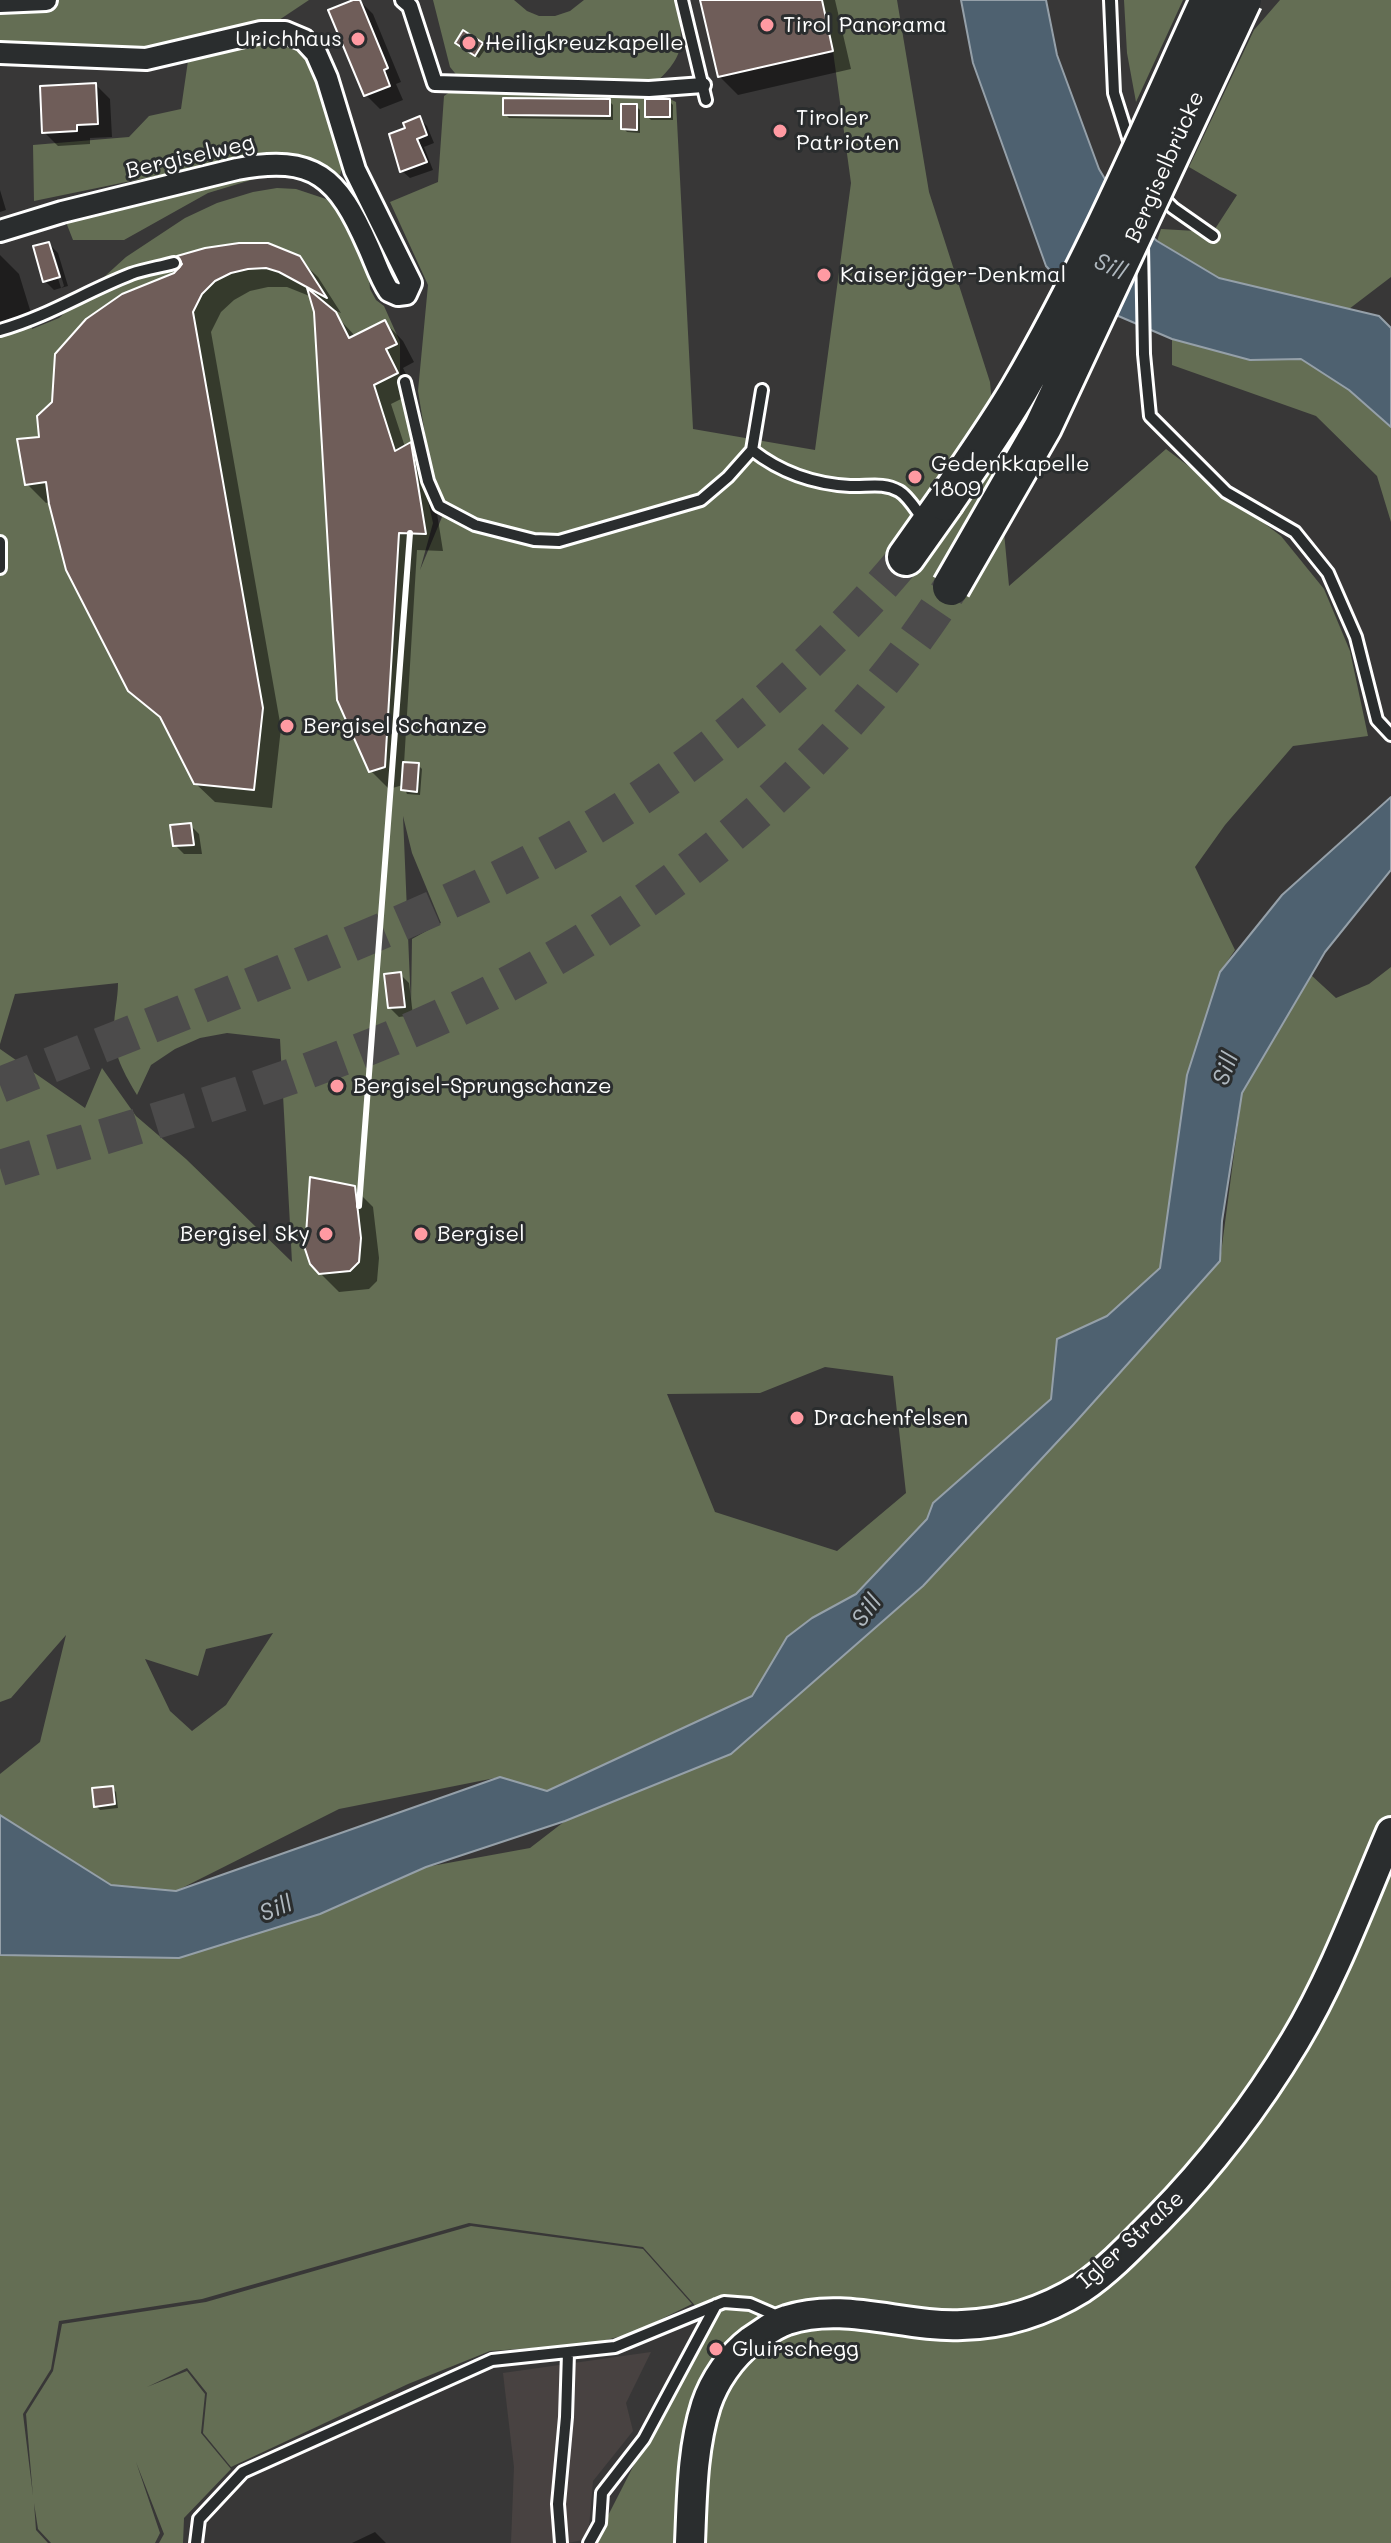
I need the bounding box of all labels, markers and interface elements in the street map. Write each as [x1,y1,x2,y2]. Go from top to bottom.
place label: Tirol Panorama [783,12,947,38]
marker: Tirol Panorama [758,16,776,34]
place label: Urichhaus [235,26,342,52]
marker: Urichhaus [349,30,367,48]
place label: Heiligkreuzkapelle [485,30,684,56]
marker: Heiligkreuzkapelle [460,34,478,52]
street label: Bergiselbrücke [1120,87,1210,247]
place label: Tiroler Patrioten [796,105,899,156]
marker: Tiroler Patrioten [771,122,789,140]
street label: Bergiselweg [123,129,257,185]
water label: Sill [1089,247,1131,287]
place label: Kaiserjäger-Denkmal [840,262,1066,288]
marker: Kaiserjäger-Denkmal [815,266,833,284]
place label: Gedenkkapelle 1809 [931,451,1090,502]
marker: Gedenkkapelle 1809 [906,468,924,486]
place label: Bergisel Schanze [303,713,487,739]
marker: Bergisel Schanze [278,717,296,735]
water label: Sill [1207,1048,1245,1090]
place label: Bergisel-Sprungschanze [353,1073,612,1099]
marker: Bergisel-Sprungschanze [328,1077,346,1095]
place label: Bergisel Sky [180,1221,310,1247]
place label: Bergisel [437,1221,525,1247]
marker: Bergisel Sky [317,1225,335,1243]
marker: Bergisel [412,1225,430,1243]
place label: Drachenfelsen [813,1405,968,1431]
marker: Drachenfelsen [788,1409,806,1427]
water label: Sill [846,1589,888,1633]
water label: Sill [255,1890,297,1928]
street label: Igler Straße [1072,2185,1190,2295]
place label: Gluirschegg [732,2336,859,2362]
marker: Gluirschegg [707,2340,725,2358]

